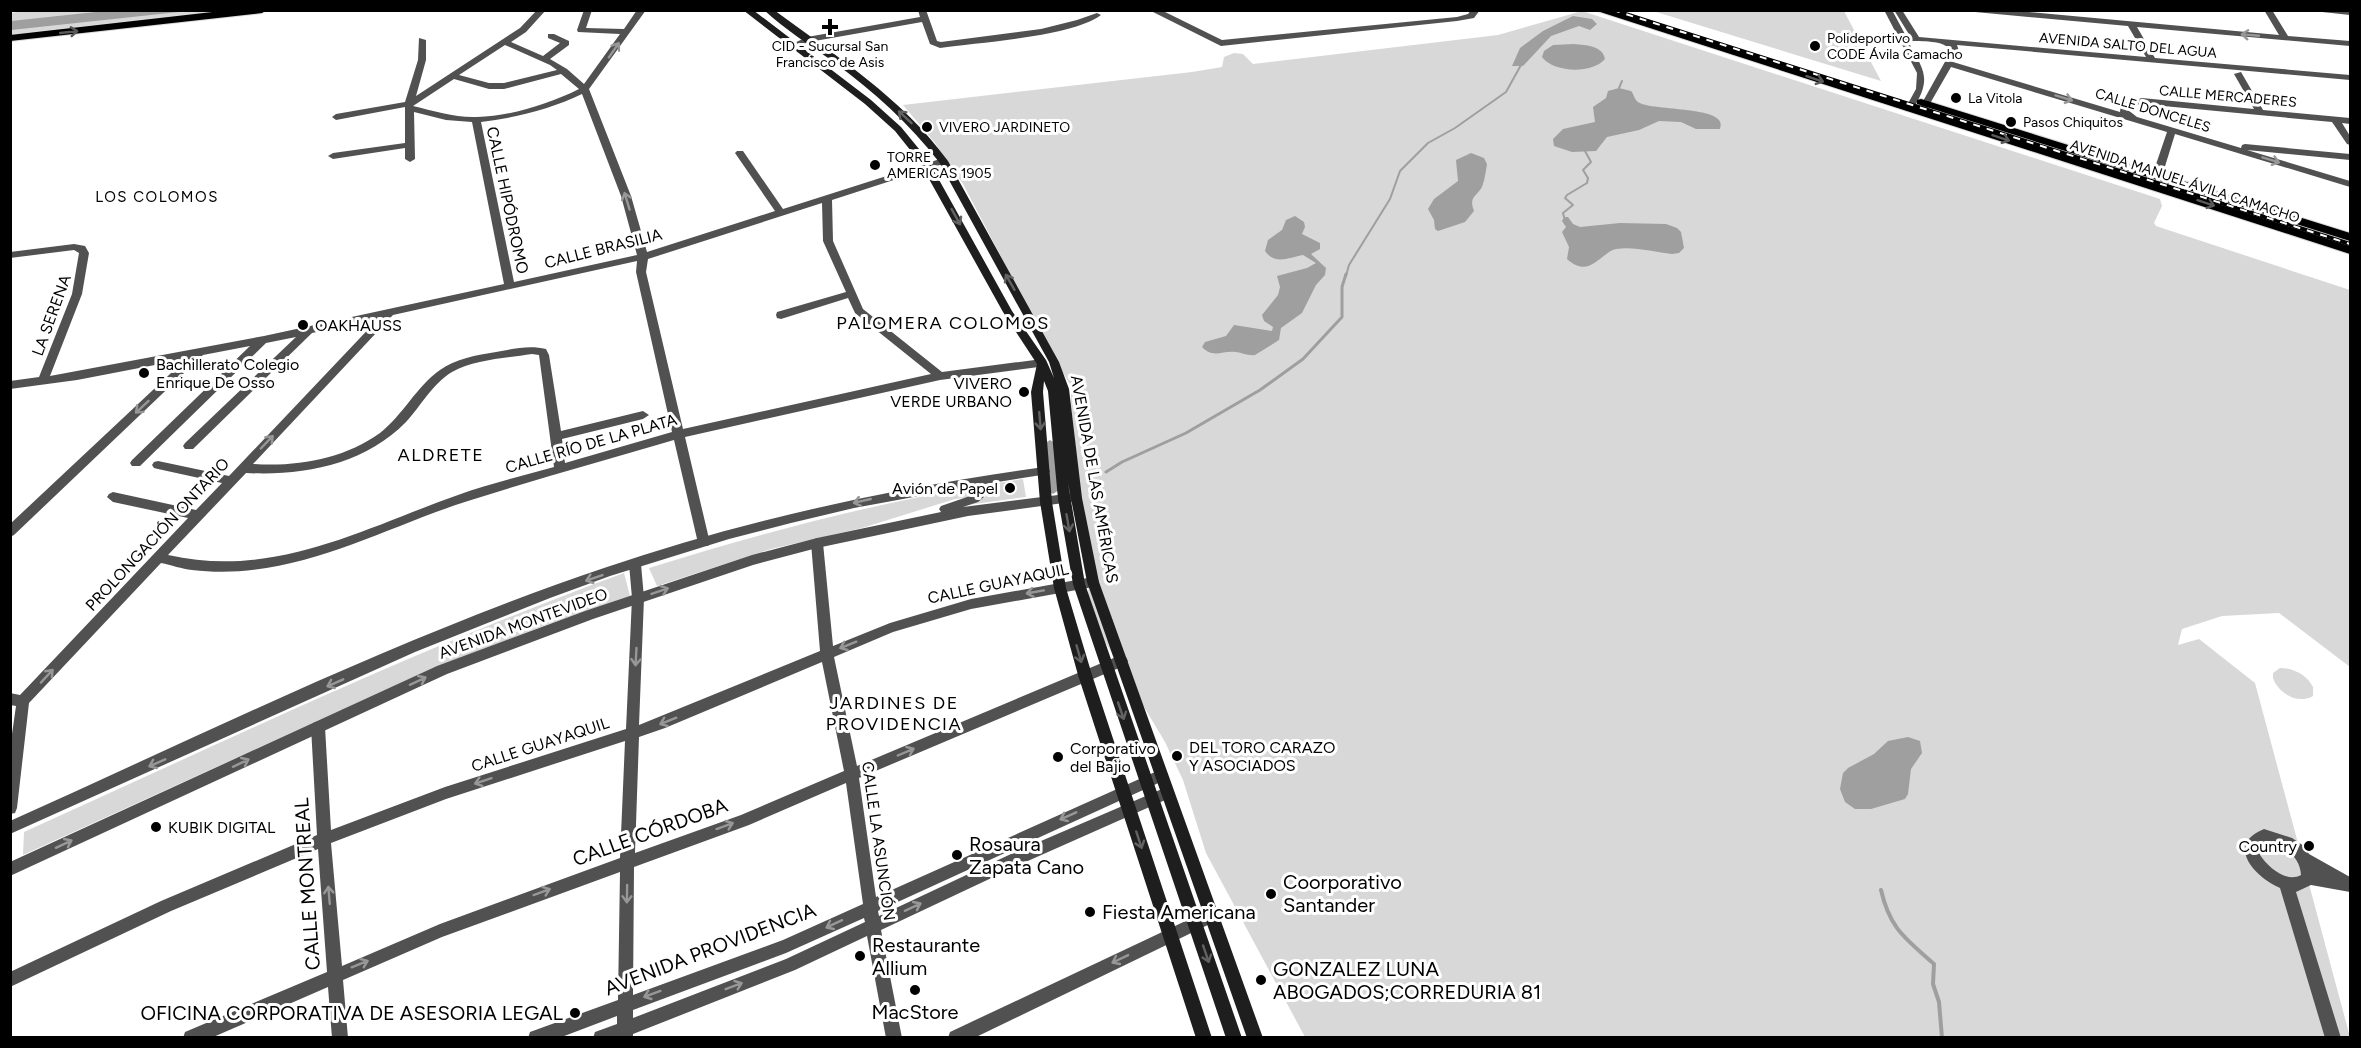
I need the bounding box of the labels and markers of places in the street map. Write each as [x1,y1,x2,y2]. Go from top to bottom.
marker: CID - Sucursal San Francisco de Asis [821,18,839,36]
place label: Polideportivo CODE Ávila Camacho [1827,30,1963,63]
place label: CID - Sucursal San Francisco de Asis [772,38,888,71]
marker: Polideportivo CODE Ávila Camacho [1808,39,1822,53]
place label: La Vitola [1968,90,2022,107]
marker: La Vitola [1949,91,1963,105]
place label: Pasos Chiquitos [2023,114,2123,131]
marker: Pasos Chiquitos [2004,115,2018,129]
place label: VIVERO JARDINETO [939,119,1070,136]
marker: VIVERO JARDINETO [920,120,934,134]
place label: TORRE AMERICAS 1905 [887,149,992,182]
marker: TORRE AMERICAS 1905 [868,158,882,172]
place label: OAKHAUSS [315,316,402,335]
marker: OAKHAUSS [296,318,310,332]
place label: Bachillerato Colegio Enrique De Osso [156,355,299,392]
marker: Bachillerato Colegio Enrique De Osso [137,366,151,380]
place label: VIVERO VERDE URBANO [890,374,1012,411]
marker: VIVERO VERDE URBANO [1017,385,1031,399]
place label: Avión de Papel [892,479,998,498]
marker: Avión de Papel [1003,481,1017,495]
place label: DEL TORO CARAZO Y ASOCIADOS [1189,738,1335,775]
place label: Corporativo del Bajio [1070,739,1156,776]
marker: DEL TORO CARAZO Y ASOCIADOS [1170,749,1184,763]
marker: Corporativo del Bajio [1051,750,1065,764]
place label: KUBIK DIGITAL [168,818,276,837]
marker: KUBIK DIGITAL [149,820,163,834]
place label: Rosaura Zapata Cano [969,832,1084,879]
place label: Country [2238,837,2298,856]
marker: Country [2302,839,2316,853]
marker: Rosaura Zapata Cano [950,848,964,862]
place label: Coorporativo Santander [1283,870,1402,917]
marker: Coorporativo Santander [1264,887,1278,901]
place label: Fiesta Americana [1102,900,1256,924]
marker: Fiesta Americana [1083,905,1097,919]
place label: Restaurante Allium [872,933,980,980]
marker: Restaurante Allium [853,949,867,963]
place label: GONZALEZ LUNA ABOGADOS;CORREDURIA 81 [1273,957,1541,1004]
marker: GONZALEZ LUNA ABOGADOS;CORREDURIA 81 [1254,973,1268,987]
marker: MacStore [908,983,922,997]
place label: MacStore [871,1000,959,1024]
place label: OFICINA CORPORATIVA DE ASESORIA LEGAL [140,1001,564,1025]
marker: OFICINA CORPORATIVA DE ASESORIA LEGAL [568,1006,582,1020]

